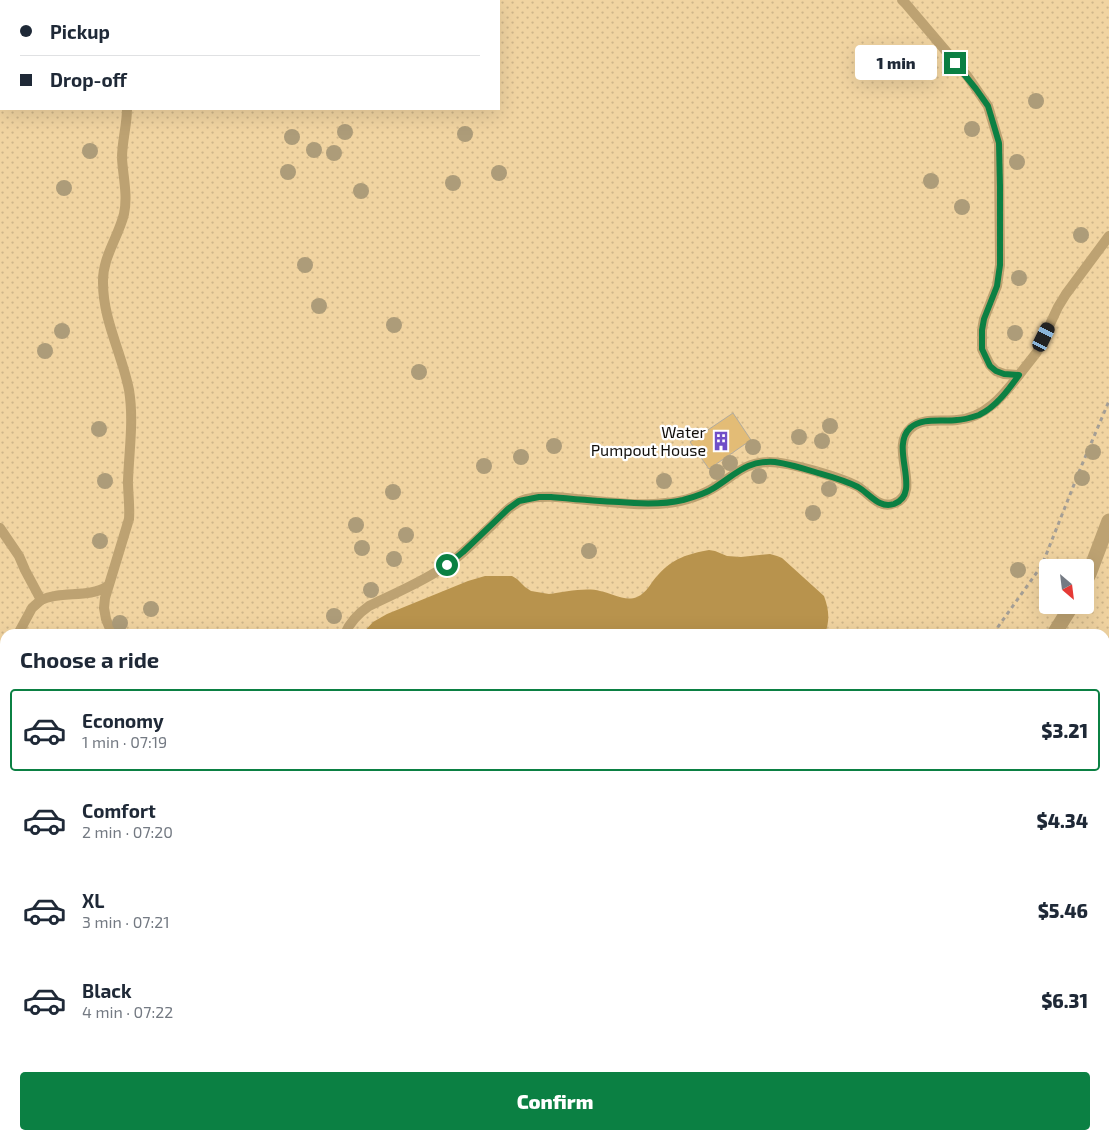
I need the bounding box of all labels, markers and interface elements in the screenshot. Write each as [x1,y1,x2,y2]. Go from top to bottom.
text: Pickup [50,20,110,43]
callout: 1 min [855,46,938,80]
route end [944,52,966,74]
text: 1 min [876,53,916,72]
text: Drop-off [50,68,127,91]
car [1030,320,1057,354]
place label: Water Pumpout House [591,422,707,459]
building icon: Water Pumpout House [710,430,732,452]
route start [436,554,458,576]
north arrow [1039,559,1094,614]
map controls [1039,559,1094,614]
text: Choose a ride [20,646,159,672]
icon: car [22,708,67,753]
text: Economy [82,709,164,732]
text: $3.21 [1041,719,1088,742]
text: 1 min · 07:19 [82,732,167,751]
icon: car [22,798,67,843]
text: Comfort [82,799,156,822]
text: $4.34 [1036,809,1088,832]
text: 2 min · 07:20 [82,822,173,841]
icon: car [22,888,67,933]
text: XL [82,889,104,912]
text: $5.46 [1038,899,1088,922]
text: 3 min · 07:21 [82,912,170,931]
icon: car [22,978,67,1023]
text: Black [82,979,132,1002]
text: $6.31 [1041,989,1088,1012]
text: 4 min · 07:22 [82,1002,173,1021]
button: Confirm [20,1072,1090,1130]

